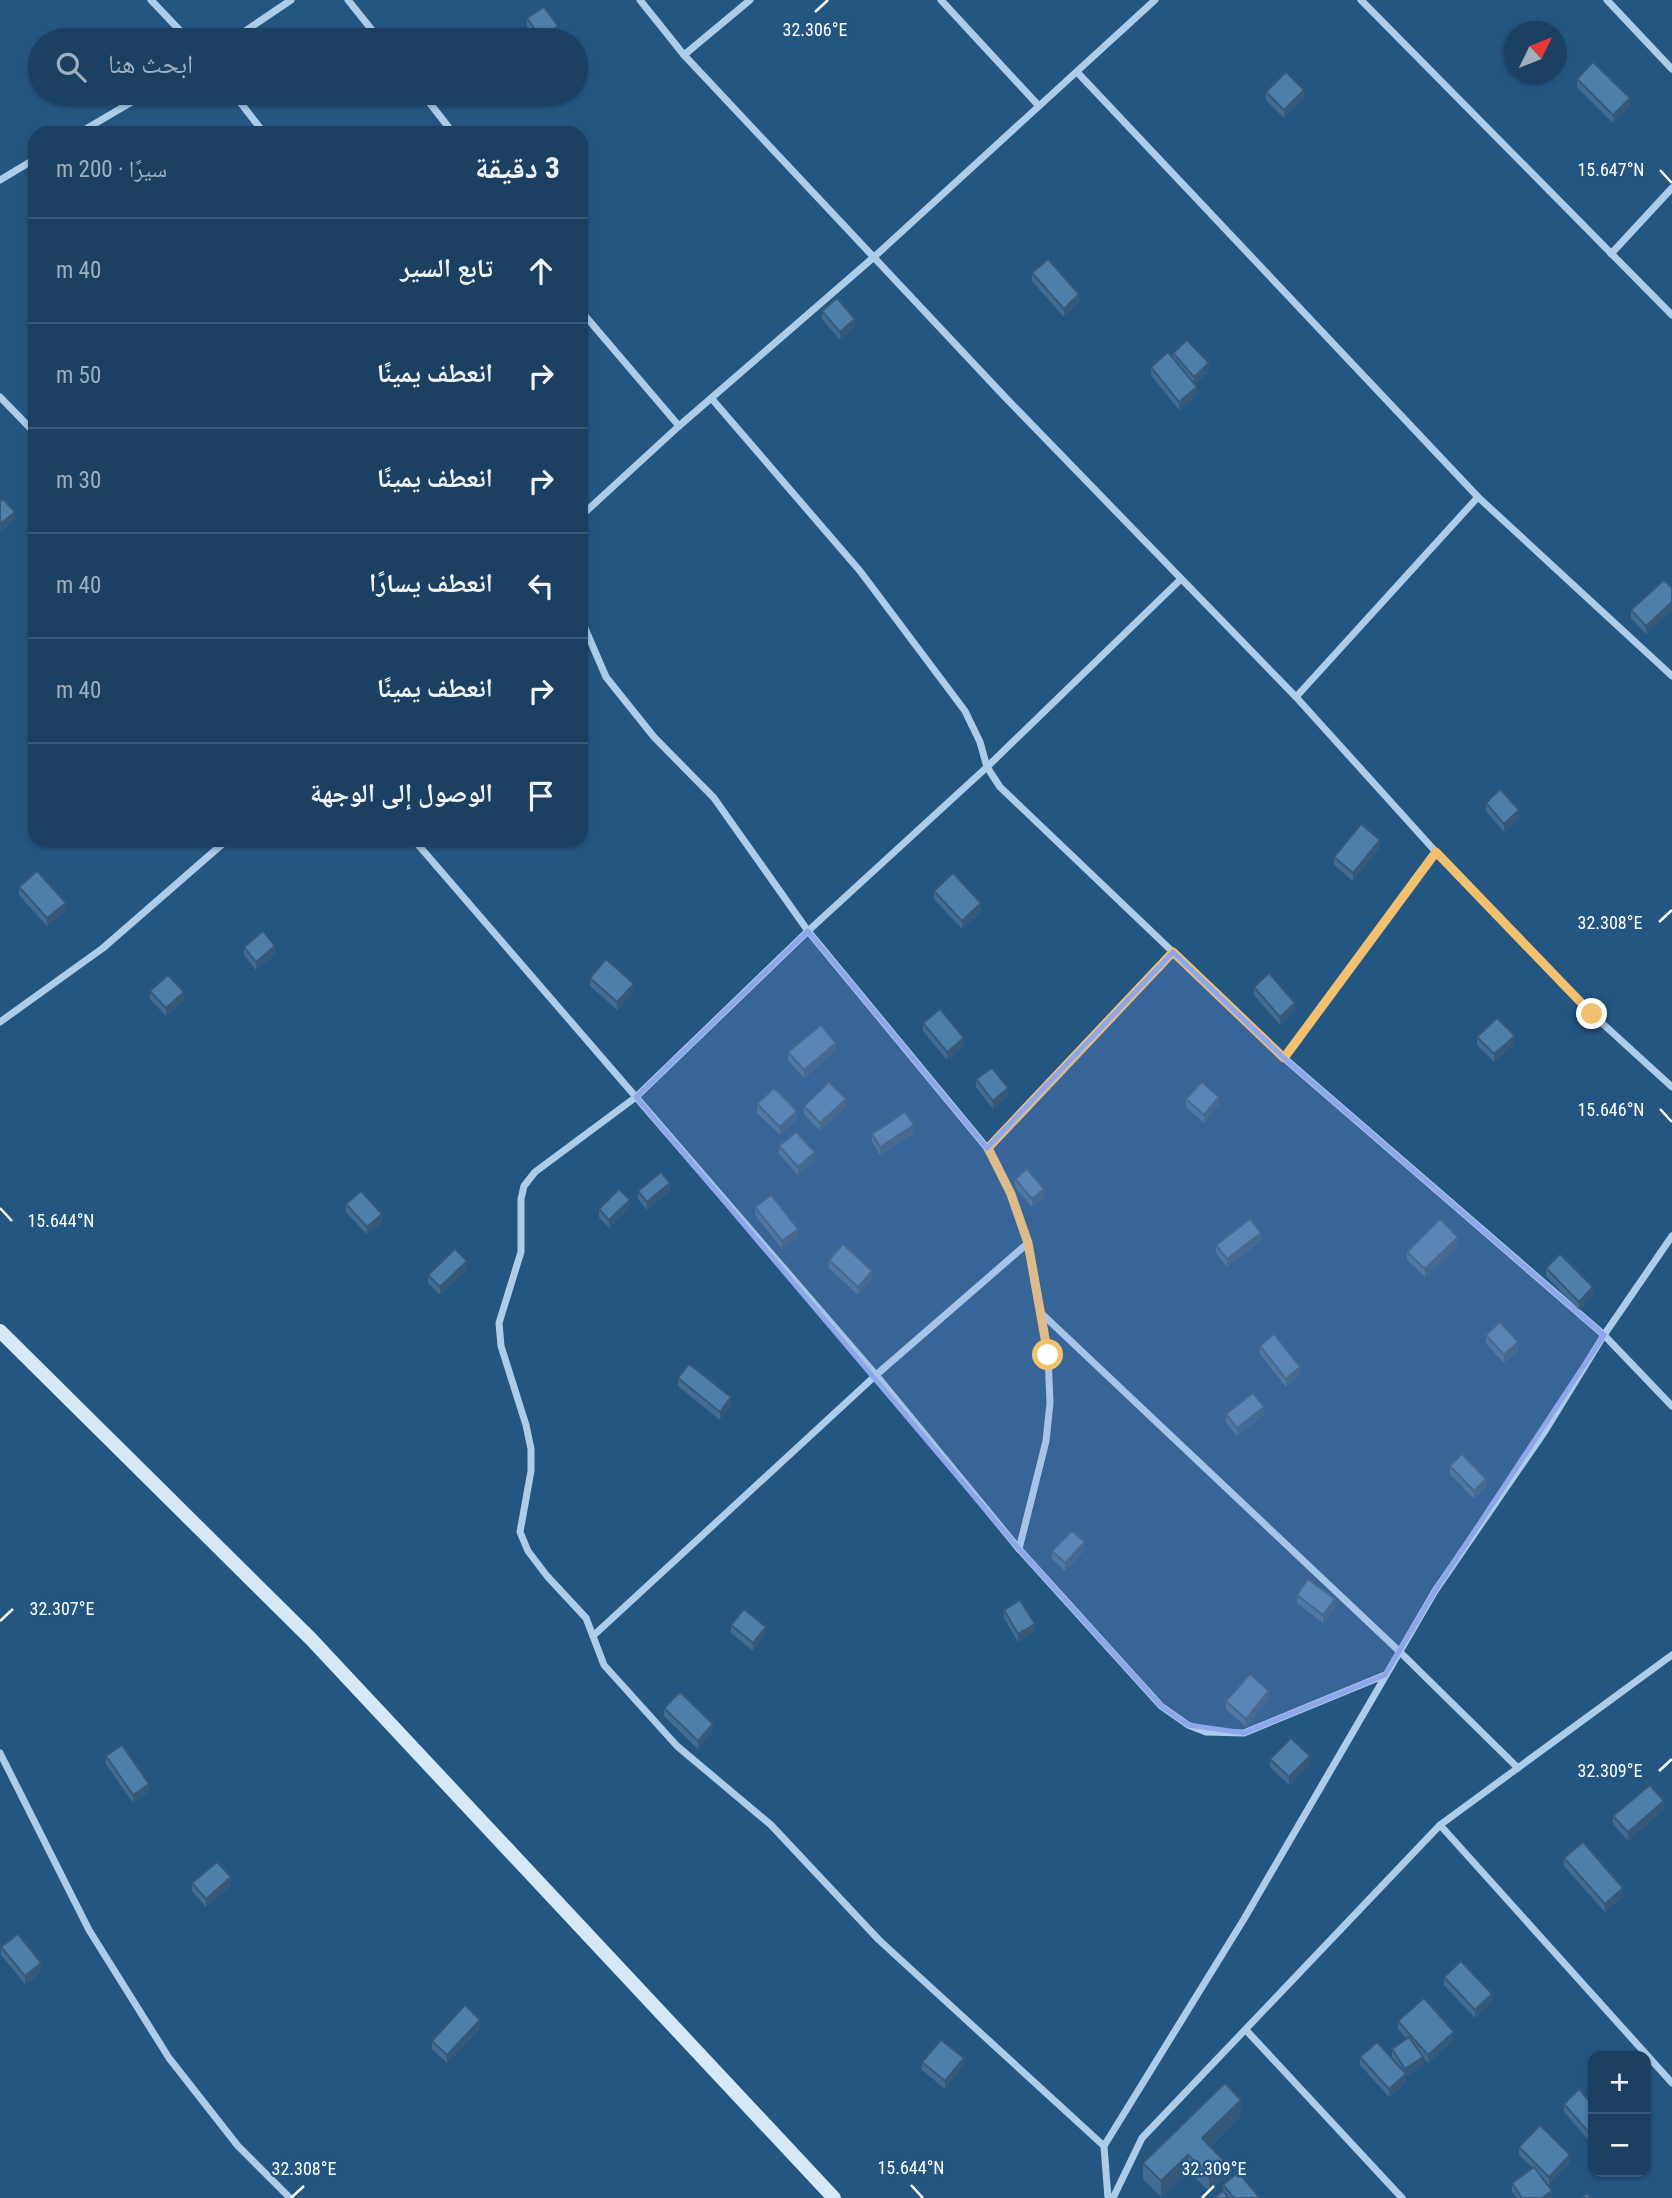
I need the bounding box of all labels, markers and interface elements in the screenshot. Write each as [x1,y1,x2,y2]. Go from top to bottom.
text: 32.306°E [783,19,847,40]
north arrow [1504,21,1567,84]
search box [28,28,588,105]
icon: search [52,48,90,86]
text: ابحث هنا [108,49,193,79]
text: 3 دقيقة [475,150,560,185]
text: سيرًا · 200 m [56,156,167,183]
text: 15.647°N [1577,159,1645,180]
icon: ahead [522,252,560,290]
text: تابع السير [400,253,493,283]
text: 40 m [56,257,101,284]
icon: right [522,357,560,395]
text: انعطف يمينًا [377,358,493,388]
text: 50 m [56,362,101,389]
icon: right [522,462,560,500]
text: انعطف يمينًا [377,463,493,493]
text: 30 m [56,467,101,494]
icon: left [522,567,560,605]
text: انعطف يسارًا [369,568,493,598]
text: 40 m [56,572,101,599]
icon: right [522,672,560,710]
text: انعطف يمينًا [377,673,493,703]
text: 40 m [56,677,101,704]
icon: arrive [522,777,560,815]
text: الوصول إلى الوجهة [310,778,493,808]
text: 32.308°E [1578,912,1642,933]
route end [1576,998,1607,1029]
text: 15.646°N [1577,1099,1645,1120]
text: 15.644°N [27,1210,95,1231]
route start [1032,1339,1063,1370]
text: 32.307°E [30,1598,94,1619]
text: 32.309°E [1578,1760,1642,1781]
map controls [1588,2051,1651,2177]
button: + [1588,2051,1651,2114]
button: − [1588,2114,1651,2177]
text: 15.644°N [877,2157,945,2178]
text: 32.308°E [272,2158,336,2179]
text: 32.309°E [1182,2158,1246,2179]

